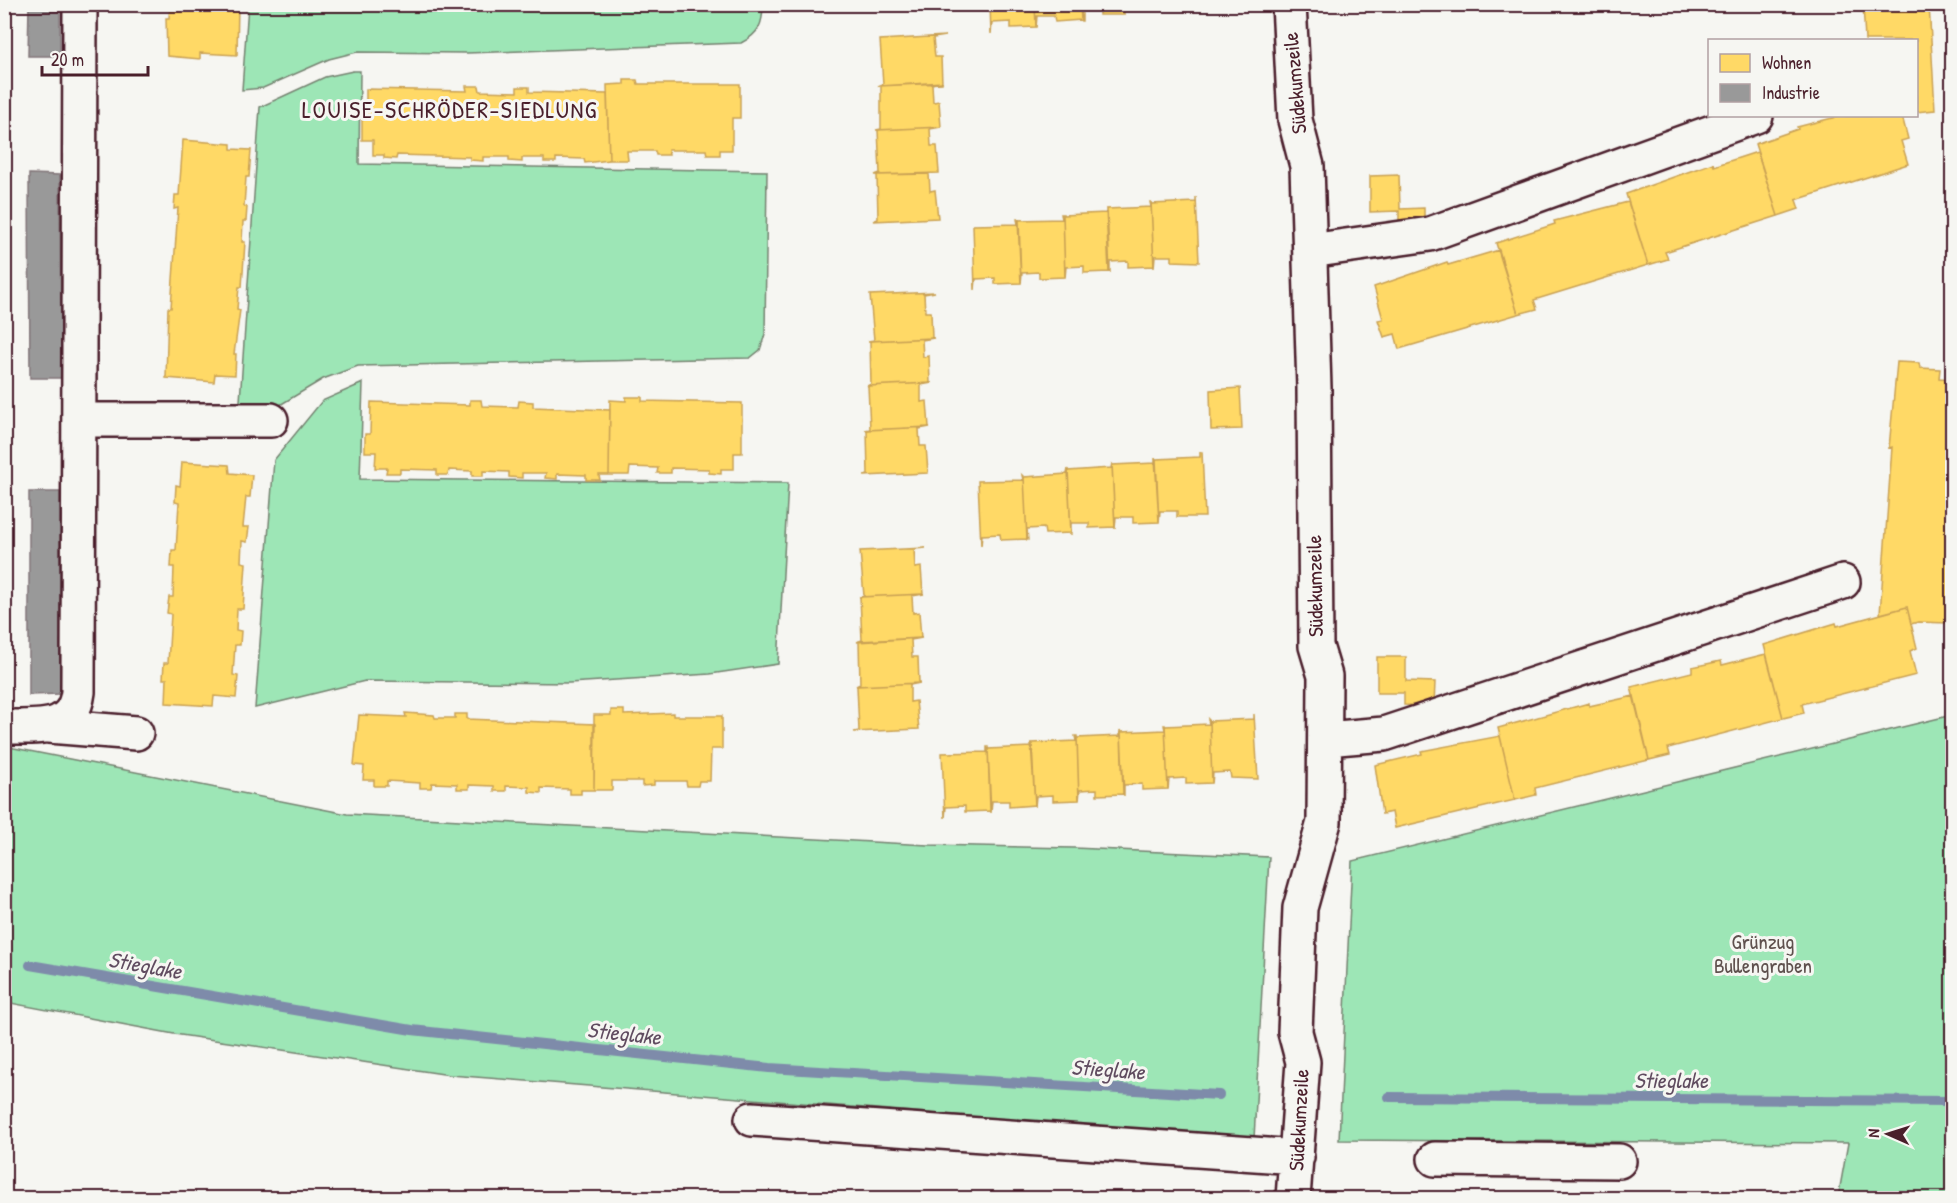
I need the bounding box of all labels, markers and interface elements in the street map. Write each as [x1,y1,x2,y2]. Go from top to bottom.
street label: Südekumzeile [1276,31,1313,135]
scale bar [42,39,148,77]
legend [1708,39,1918,117]
text: 20 m [51,47,84,72]
text: Wohnen [1762,50,1811,75]
text: Industrie [1762,80,1820,105]
district label: LOUISE-SCHRÖDER-SIEDLUNG [302,93,598,125]
street label: Südekumzeile [1299,535,1330,637]
park label: Grünzug Bullengraben [1714,927,1812,980]
water label: Stieglake [106,944,185,986]
water label: Stieglake [586,1014,663,1052]
water label: Stieglake [1070,1051,1147,1087]
water label: Stieglake [1634,1065,1709,1095]
street label: Südekumzeile [1281,1068,1316,1172]
north arrow [1858,1104,1918,1164]
text: N [1862,1128,1884,1138]

